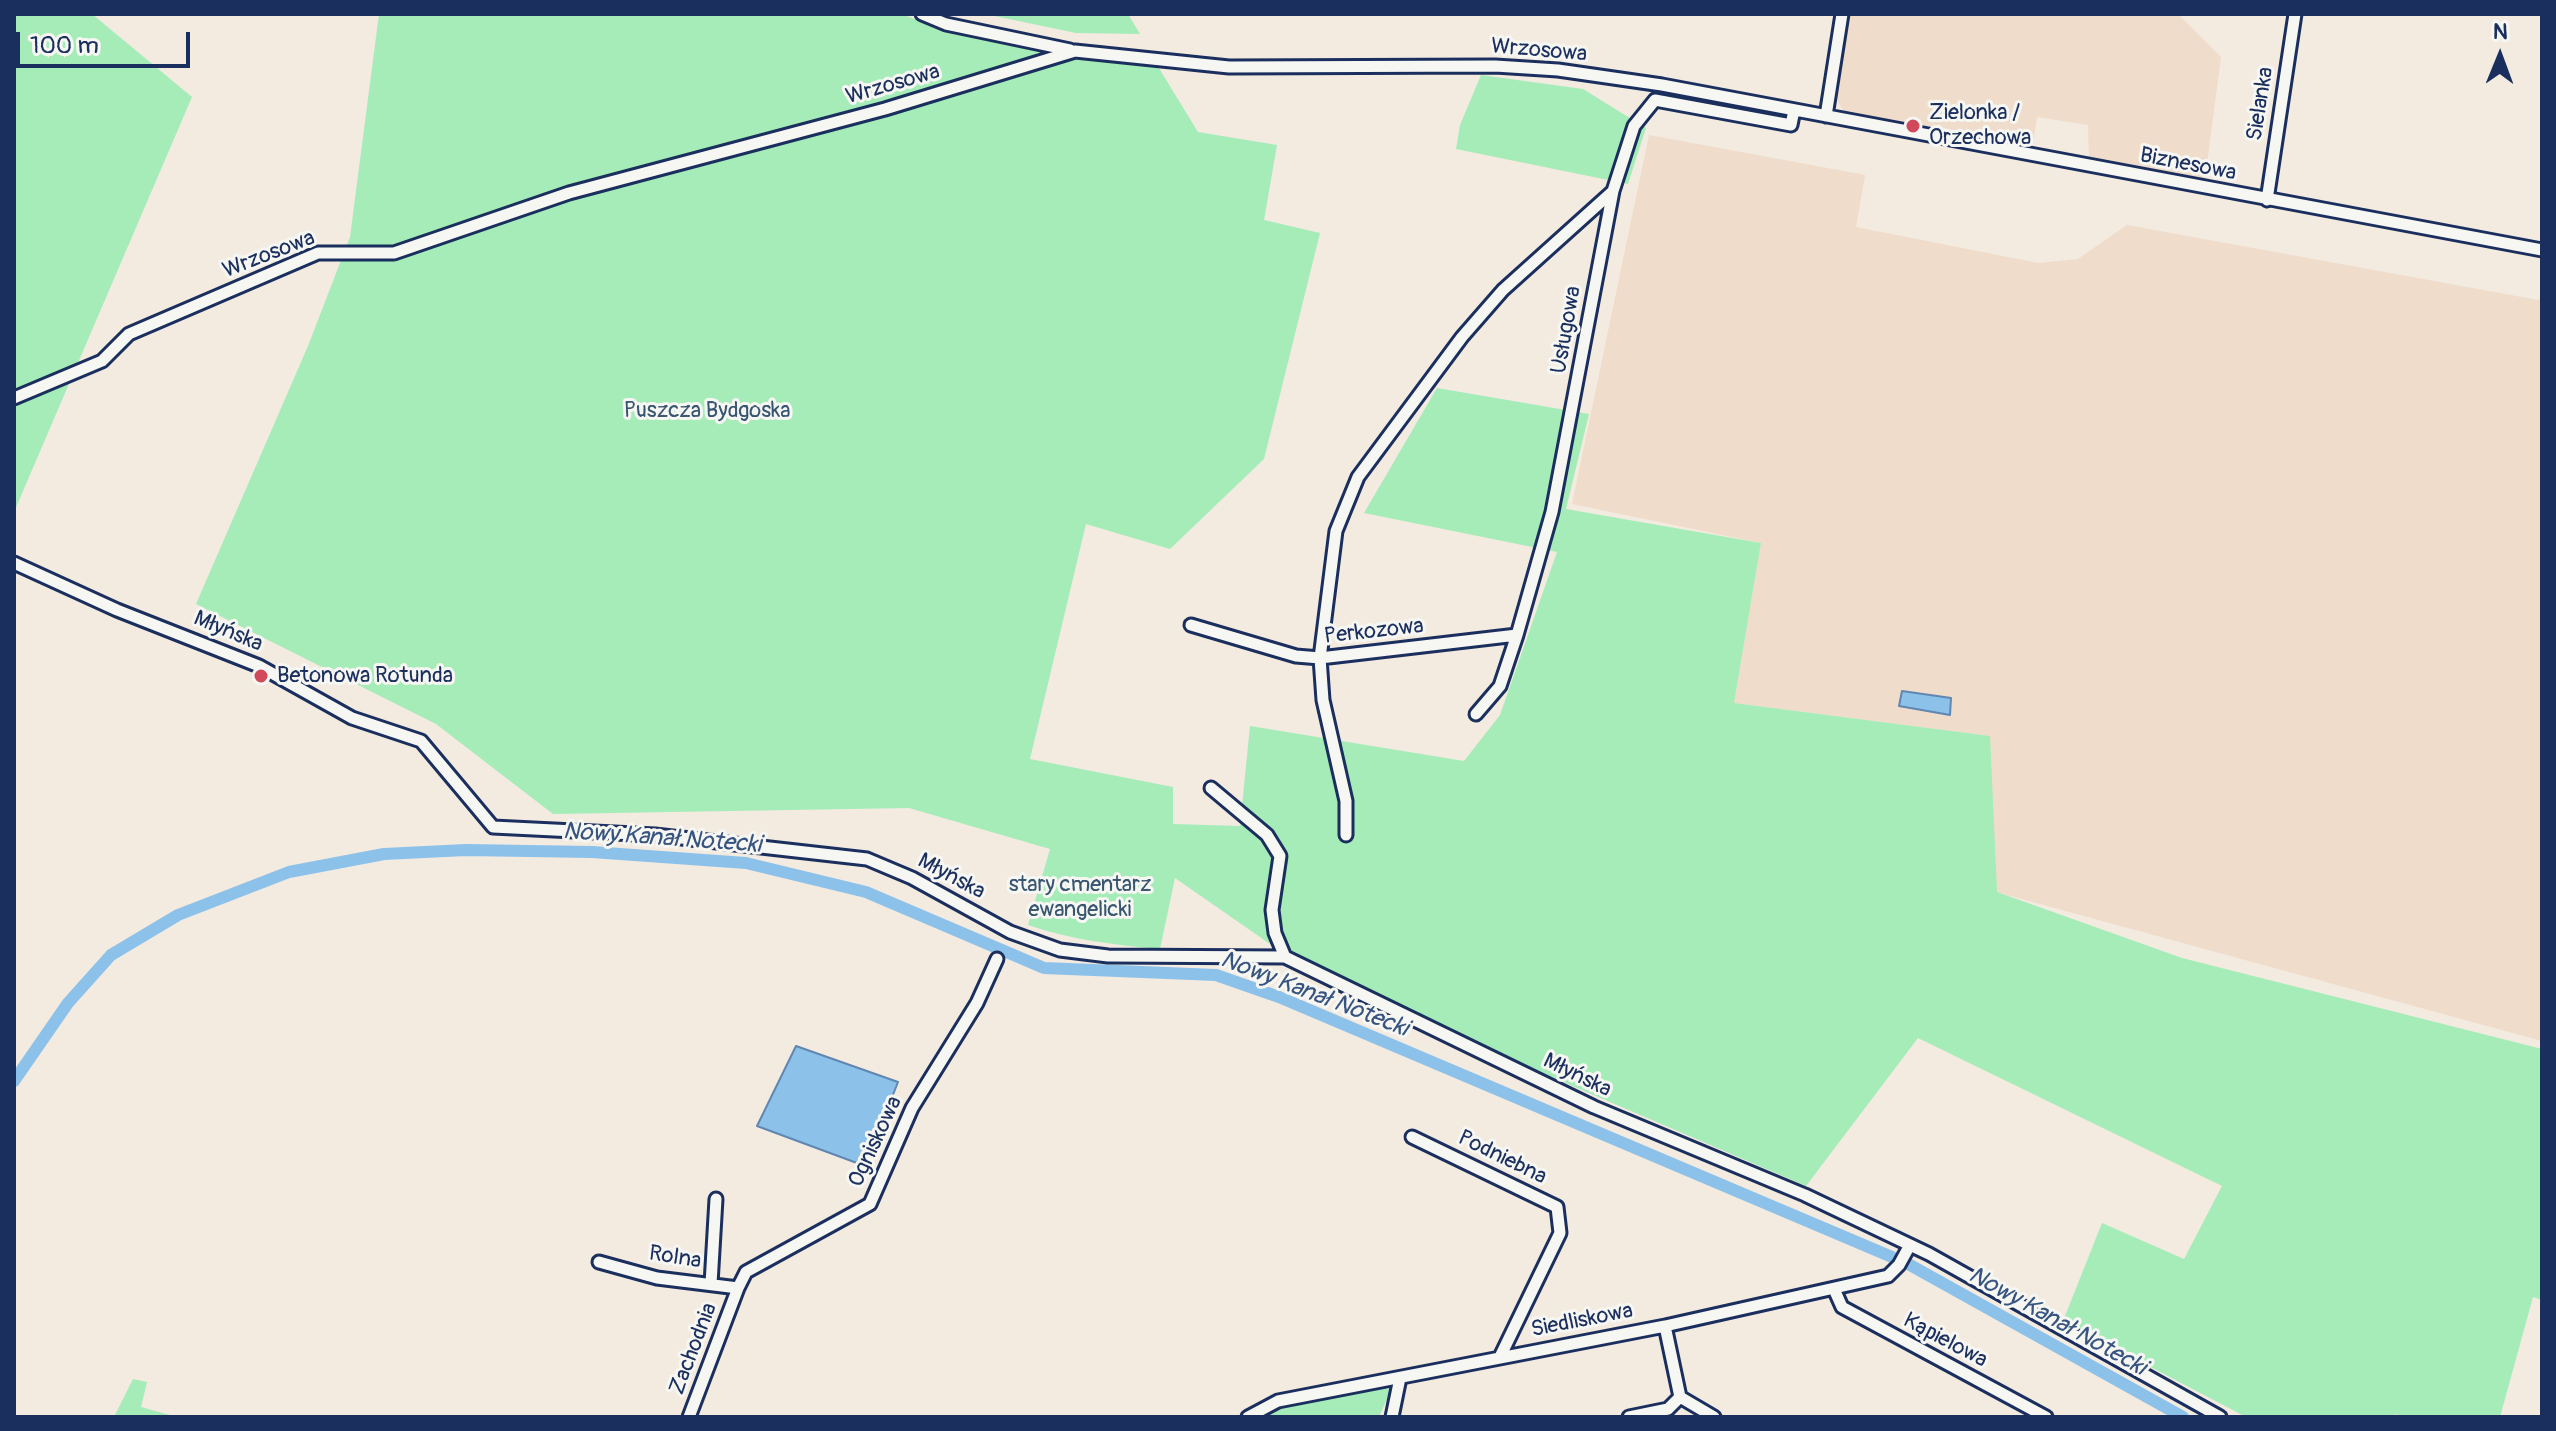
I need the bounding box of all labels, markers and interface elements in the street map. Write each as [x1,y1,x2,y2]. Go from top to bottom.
scale bar [20,16,194,66]
north arrow [2460,16,2540,96]
text: N [2493,18,2508,46]
text: 100 m [30,31,99,60]
street label: Wrzosowa [1490,34,1588,68]
street label: Wrzosowa [843,59,943,111]
street label: Sielanka [2242,65,2280,143]
place label: Zielonka / Orzechowa [1929,100,2031,152]
marker: Zielonka / Orzechowa [1904,117,1922,135]
street label: Biznesowa [2138,143,2238,187]
street label: Wrzosowa [219,225,319,285]
street label: Usługowa [1546,284,1588,376]
park label: Puszcza Bydgoska [624,398,790,424]
street label: Młyńska [189,606,267,658]
street label: Perkozowa [1323,614,1425,650]
place label: Betonowa Rotunda [277,663,453,689]
marker: Betonowa Rotunda [252,667,270,685]
water label: Nowy Kanał Notecki [562,818,762,860]
street label: Młyńska [913,848,989,906]
park label: stary cmentarz ewangelicki [1009,872,1151,924]
water label: Nowy Kanał Notecki [1216,946,1412,1044]
street label: Młyńska [1539,1048,1615,1104]
street label: Ogniskowa [844,1092,908,1192]
street label: Podniebna [1453,1125,1551,1191]
street label: Rolna [647,1241,703,1275]
water label: Nowy Kanał Notecki [1963,1261,2151,1383]
street label: Siedliskowa [1529,1298,1635,1344]
street label: Zachodnia [664,1299,724,1399]
street label: Kąpielowa [1898,1308,1992,1374]

